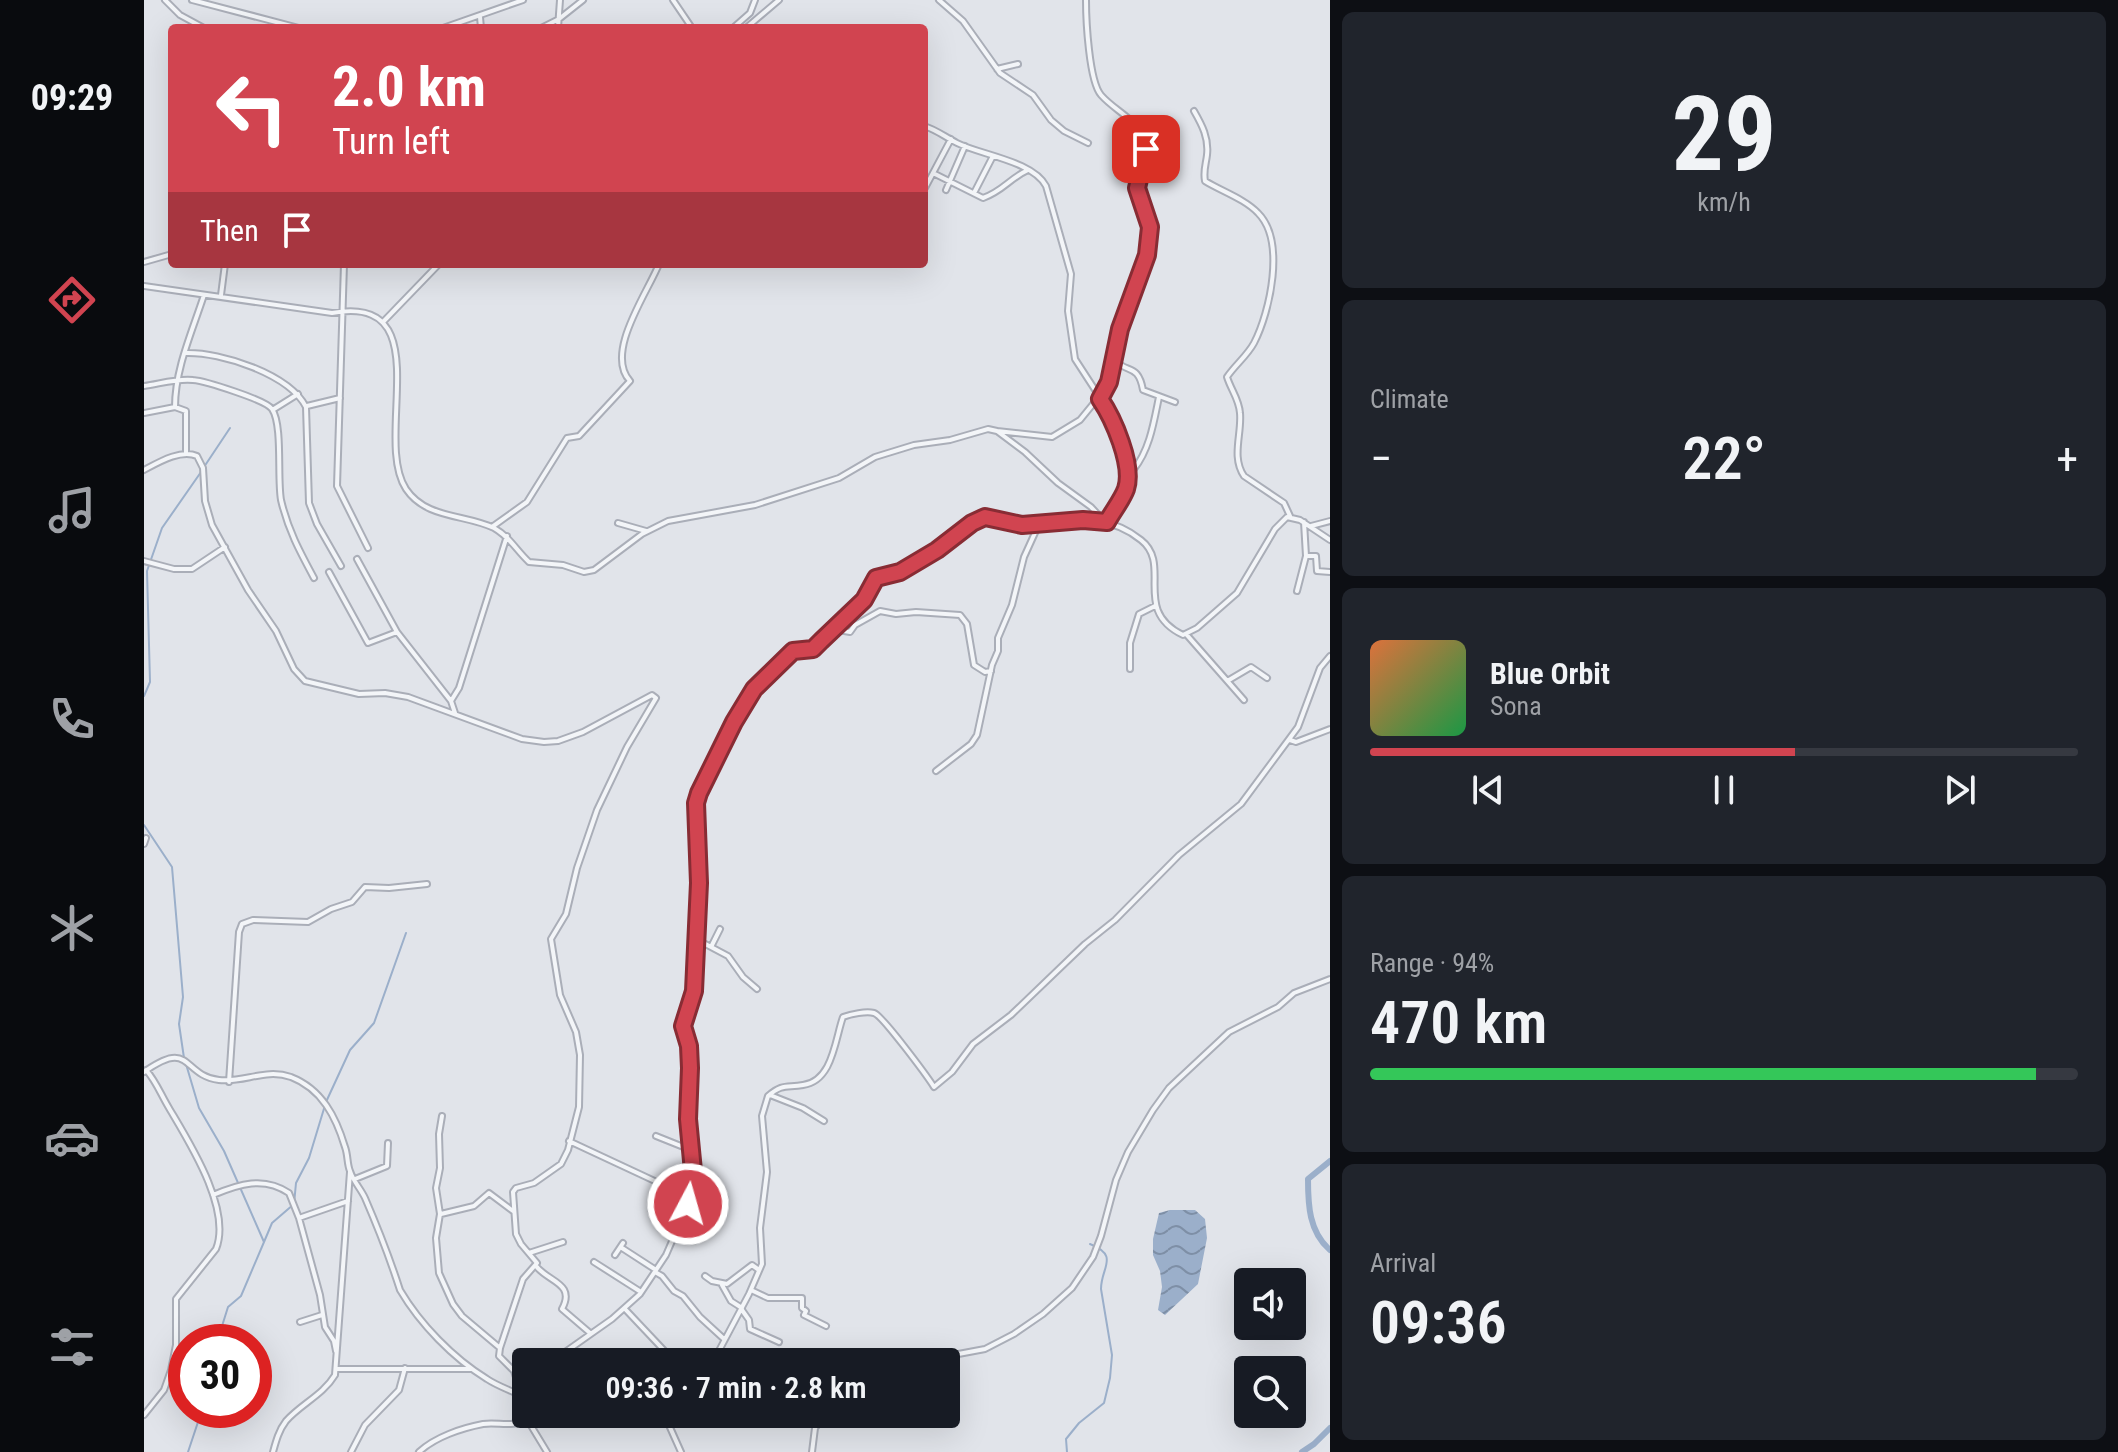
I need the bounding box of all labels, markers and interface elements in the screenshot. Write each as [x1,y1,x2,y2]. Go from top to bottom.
text: 2.0 km [332,54,486,120]
icon: left [200,56,304,160]
text: 29 [1671,74,1777,195]
text: 09:29 [31,77,113,119]
pin [1112,115,1180,183]
text: Turn left [332,121,450,163]
icon: arrive [1124,127,1168,171]
text: km/h [1697,187,1751,217]
icon: arrive [275,208,319,252]
text: Then [200,213,259,248]
icon: directions [44,272,100,328]
text: Climate [1370,384,1449,414]
text: 22° [1682,423,1766,494]
text: − [1370,433,1392,485]
text: + [2056,433,2078,485]
icon: music [44,482,100,538]
text: Blue Orbit [1490,656,1610,691]
icon: phone [44,691,100,747]
text: Sona [1490,691,1542,721]
icon: previous [1466,768,1510,812]
icon: pause [1702,768,1746,812]
icon: next [1938,768,1982,812]
icon: climate [44,900,100,956]
text: Range · 94% [1370,948,1494,978]
text: 470 km [1370,987,1547,1058]
icon: car [44,1110,100,1166]
position arrow [646,1162,730,1246]
text: Arrival [1370,1248,1436,1278]
map controls [1234,1268,1306,1428]
button: sound [1234,1268,1306,1340]
text: 09:36 [1370,1287,1507,1358]
icon: filters [44,1319,100,1375]
speed limit sign: 30 [168,1324,272,1428]
button: search [1234,1356,1306,1428]
text: 09:36 · 7 min · 2.8 km [606,1370,867,1405]

